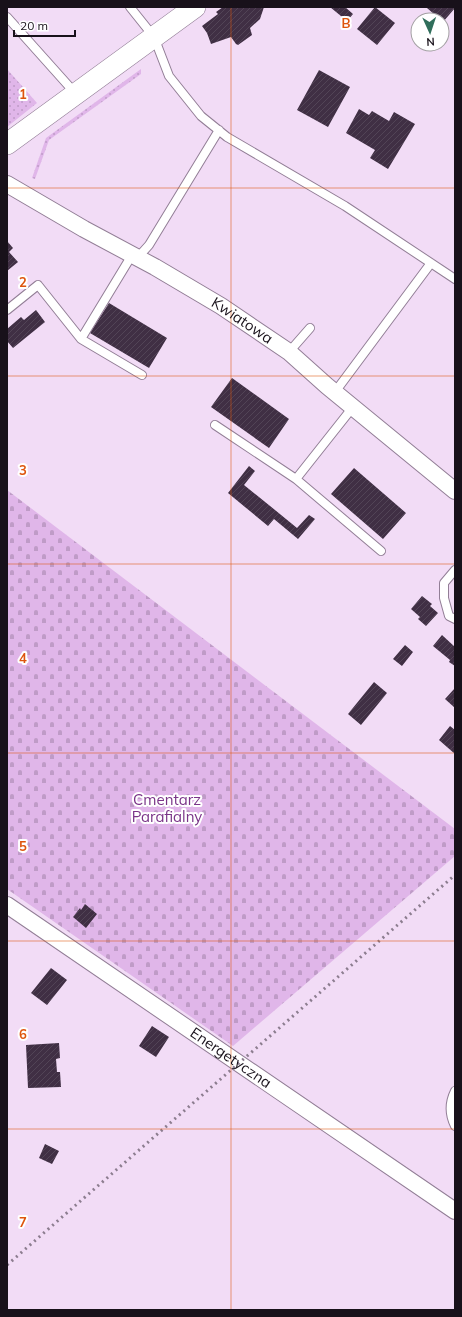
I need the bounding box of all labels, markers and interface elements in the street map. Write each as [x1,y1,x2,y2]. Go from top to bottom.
scale bar [14,12,75,38]
north arrow [410,12,450,52]
text: B [342,15,351,31]
text: 20 m [20,18,48,33]
text: N [426,35,435,49]
text: 1 [19,86,27,102]
text: 2 [19,274,27,290]
street label: Kwiatowa [208,293,277,348]
text: 3 [19,462,27,478]
text: 4 [19,650,27,666]
park label: Cmentarz Parafialny [132,790,202,826]
text: 5 [19,838,27,854]
street label: Energetyczna [187,1023,275,1092]
text: 6 [19,1026,27,1042]
text: 7 [19,1214,27,1230]

